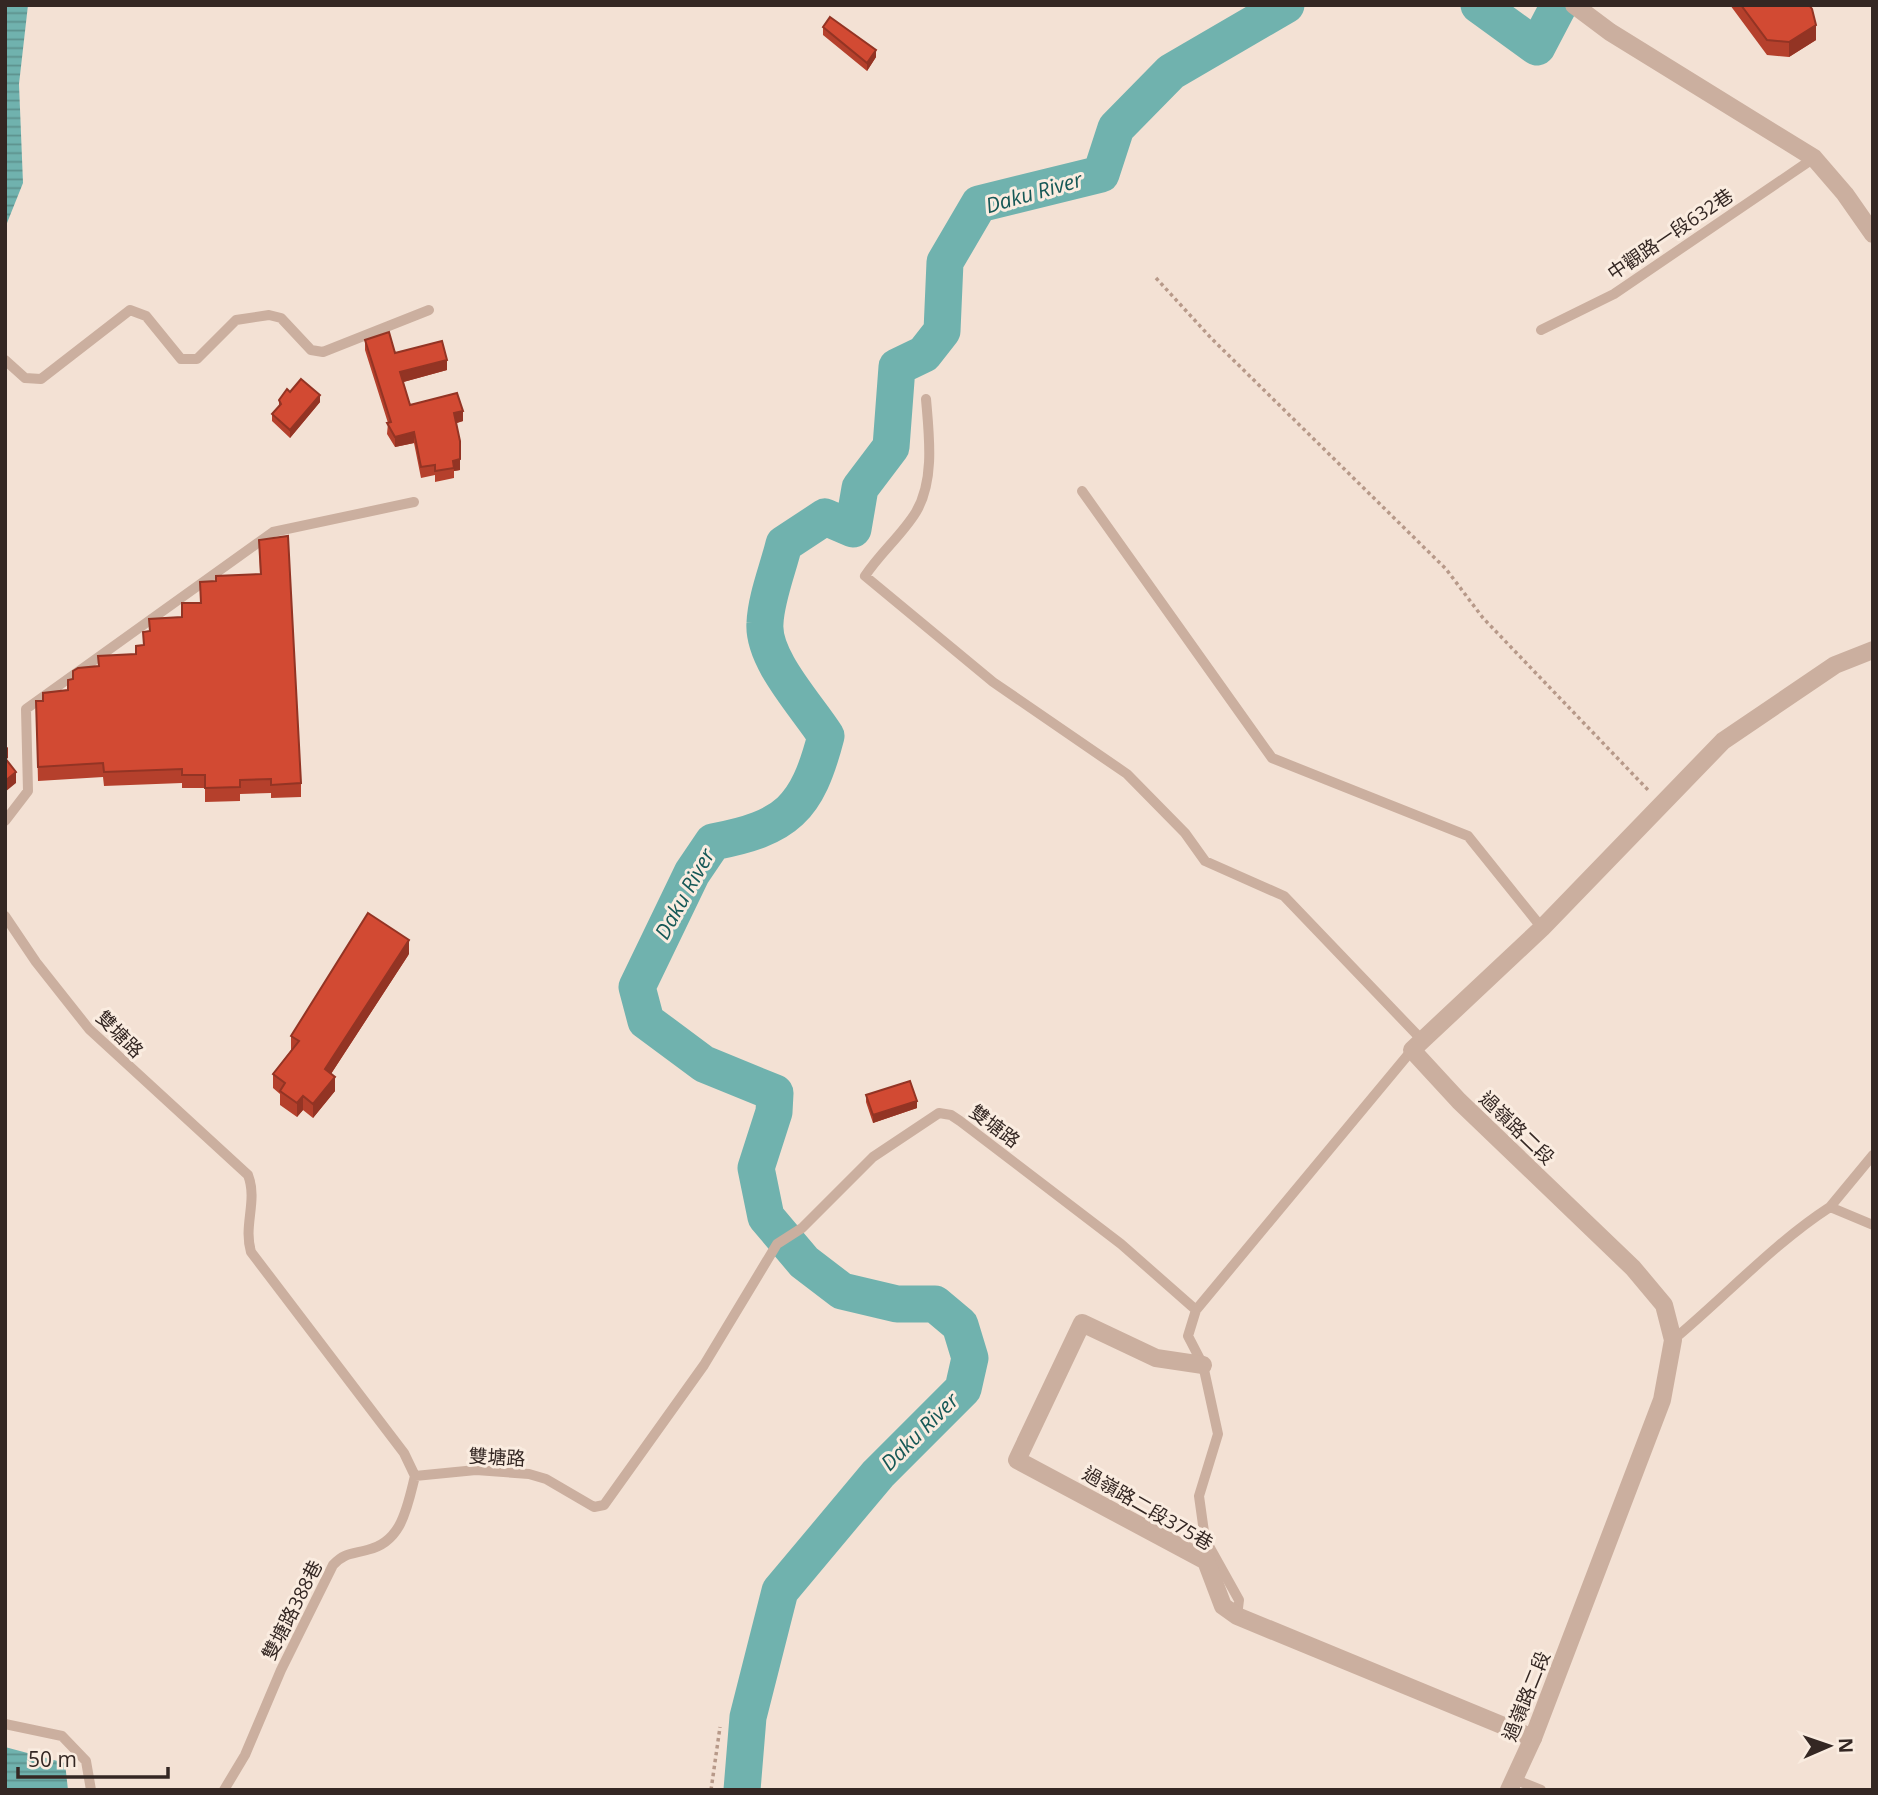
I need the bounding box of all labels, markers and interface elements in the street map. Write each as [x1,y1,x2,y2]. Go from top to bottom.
water label: Daku River [982,165,1086,219]
street label: 中觀路一段632巷 [1602,182,1738,286]
water label: Daku River [648,843,721,944]
street label: 雙塘路 [91,1005,149,1063]
street label: 過嶺路二段 [1474,1086,1560,1170]
street label: 雙塘路 [964,1098,1026,1154]
water label: Daku River [874,1386,965,1476]
street label: 雙塘路 [468,1443,526,1471]
street label: 過嶺路二段375巷 [1078,1460,1218,1556]
street label: 雙塘路388巷 [256,1556,328,1664]
street label: 過嶺路二段 [1496,1647,1556,1745]
north arrow [1794,1711,1864,1781]
scale bar [18,1736,168,1780]
text: N [1833,1737,1859,1754]
text: 50 m [28,1745,77,1773]

